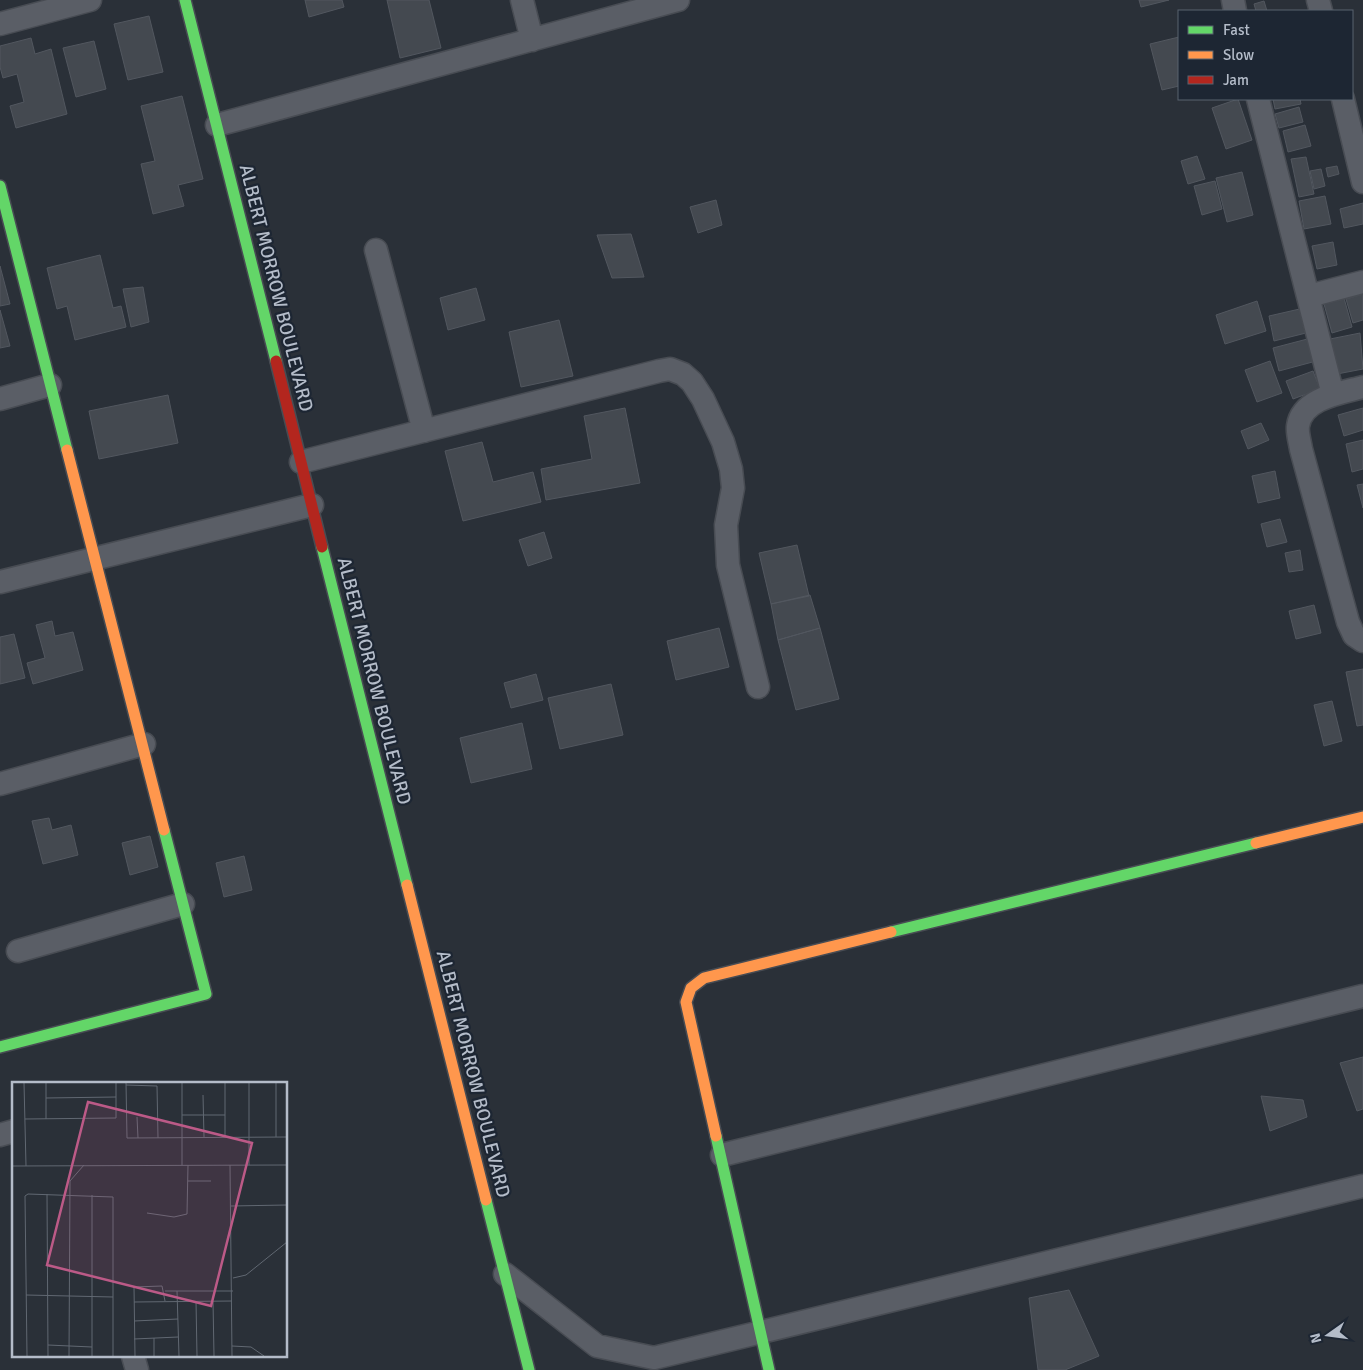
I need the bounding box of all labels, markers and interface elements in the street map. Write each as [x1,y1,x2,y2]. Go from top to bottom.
legend [1178,10,1353,100]
text: Fast [1223,21,1250,39]
text: Slow [1223,46,1254,64]
text: Jam [1223,71,1249,89]
street label: ALBERT MORROW BOULEVARD [234,162,318,414]
street label: ALBERT MORROW BOULEVARD [332,555,416,807]
street label: ALBERT MORROW BOULEVARD [431,948,515,1200]
inset map [12,1082,288,1358]
north arrow [1303,1310,1353,1360]
text: N [1306,1331,1325,1345]

